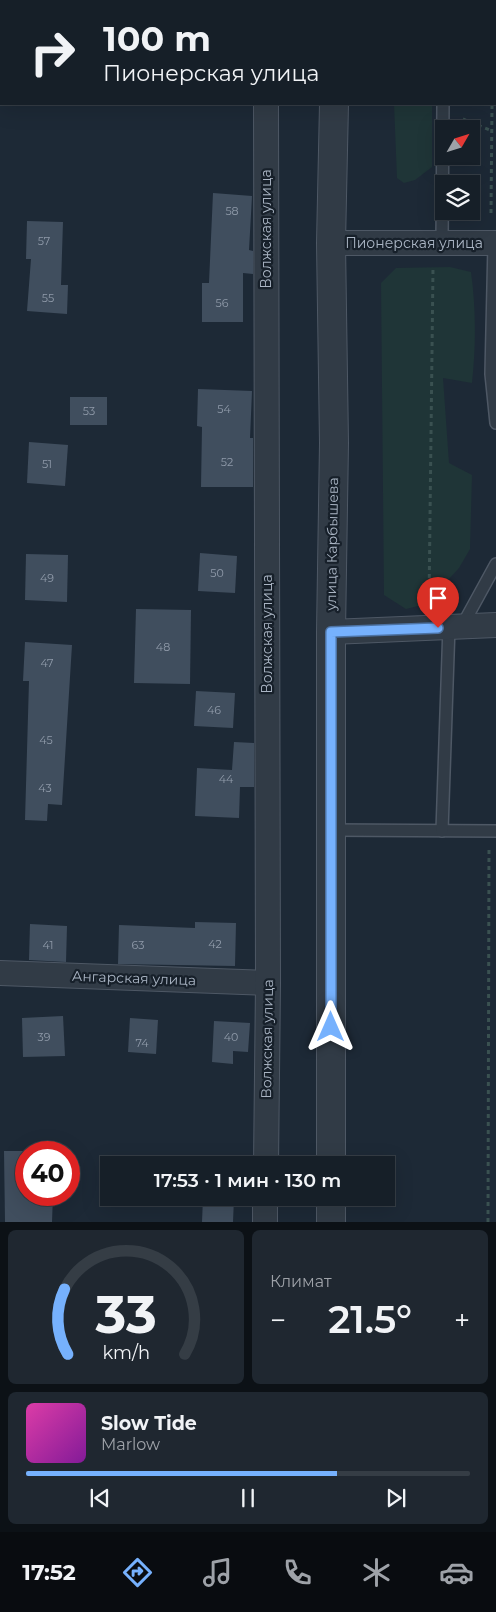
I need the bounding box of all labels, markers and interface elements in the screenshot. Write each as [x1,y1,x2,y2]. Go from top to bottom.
text: 100 m [103,17,211,60]
icon: right [20,20,85,85]
text: Пионерская улица [103,60,319,87]
north arrow [435,120,480,165]
map controls [435,120,480,220]
street label: Волжская улица [257,169,275,289]
button: layers [435,175,480,220]
house number: 58 [225,204,239,218]
house number: 57 [38,234,50,248]
street label: Пионерская улица [345,234,483,252]
house number: 55 [42,291,54,305]
house number: 56 [216,296,229,310]
house number: 54 [217,402,231,416]
house number: 53 [83,404,95,418]
house number: 52 [221,455,233,469]
house number: 51 [42,457,52,471]
street label: улица Карбышева [322,477,342,612]
house number: 50 [210,566,224,580]
house number: 49 [40,571,54,585]
street label: Волжская улица [258,574,276,694]
pin [417,577,459,628]
icon: arrive [424,584,452,612]
house number: 48 [156,640,170,654]
house number: 47 [40,656,54,670]
house number: 46 [207,703,221,717]
house number: 45 [39,733,53,747]
house number: 44 [219,772,234,786]
house number: 43 [38,781,52,795]
house number: 42 [208,937,222,951]
house number: 41 [43,938,53,952]
house number: 63 [132,938,144,952]
street label: Ангарская улица [72,967,196,989]
street label: Волжская улица [257,979,277,1099]
position arrow [304,1000,356,1052]
house number: 39 [38,1030,51,1044]
house number: 40 [224,1030,238,1044]
house number: 74 [135,1036,149,1050]
speed limit sign: 40 [15,1141,80,1206]
text: 17:53 · 1 мин · 130 m [154,1169,341,1192]
text: Климат [270,1272,332,1291]
text: 33 [94,1283,157,1346]
text: 21.5° [328,1296,412,1343]
text: − [270,1303,286,1337]
text: + [454,1303,470,1337]
text: km/h [102,1342,150,1363]
text: Slow Tide [101,1412,197,1435]
text: Marlow [101,1435,160,1454]
icon: previous [86,1484,114,1512]
icon: pause [234,1484,262,1512]
icon: next [382,1484,410,1512]
icon: directions [120,1555,155,1590]
icon: music [200,1555,235,1590]
icon: phone [280,1555,315,1590]
icon: climate [359,1555,394,1590]
icon: car [439,1555,474,1590]
text: 17:52 [22,1559,76,1586]

